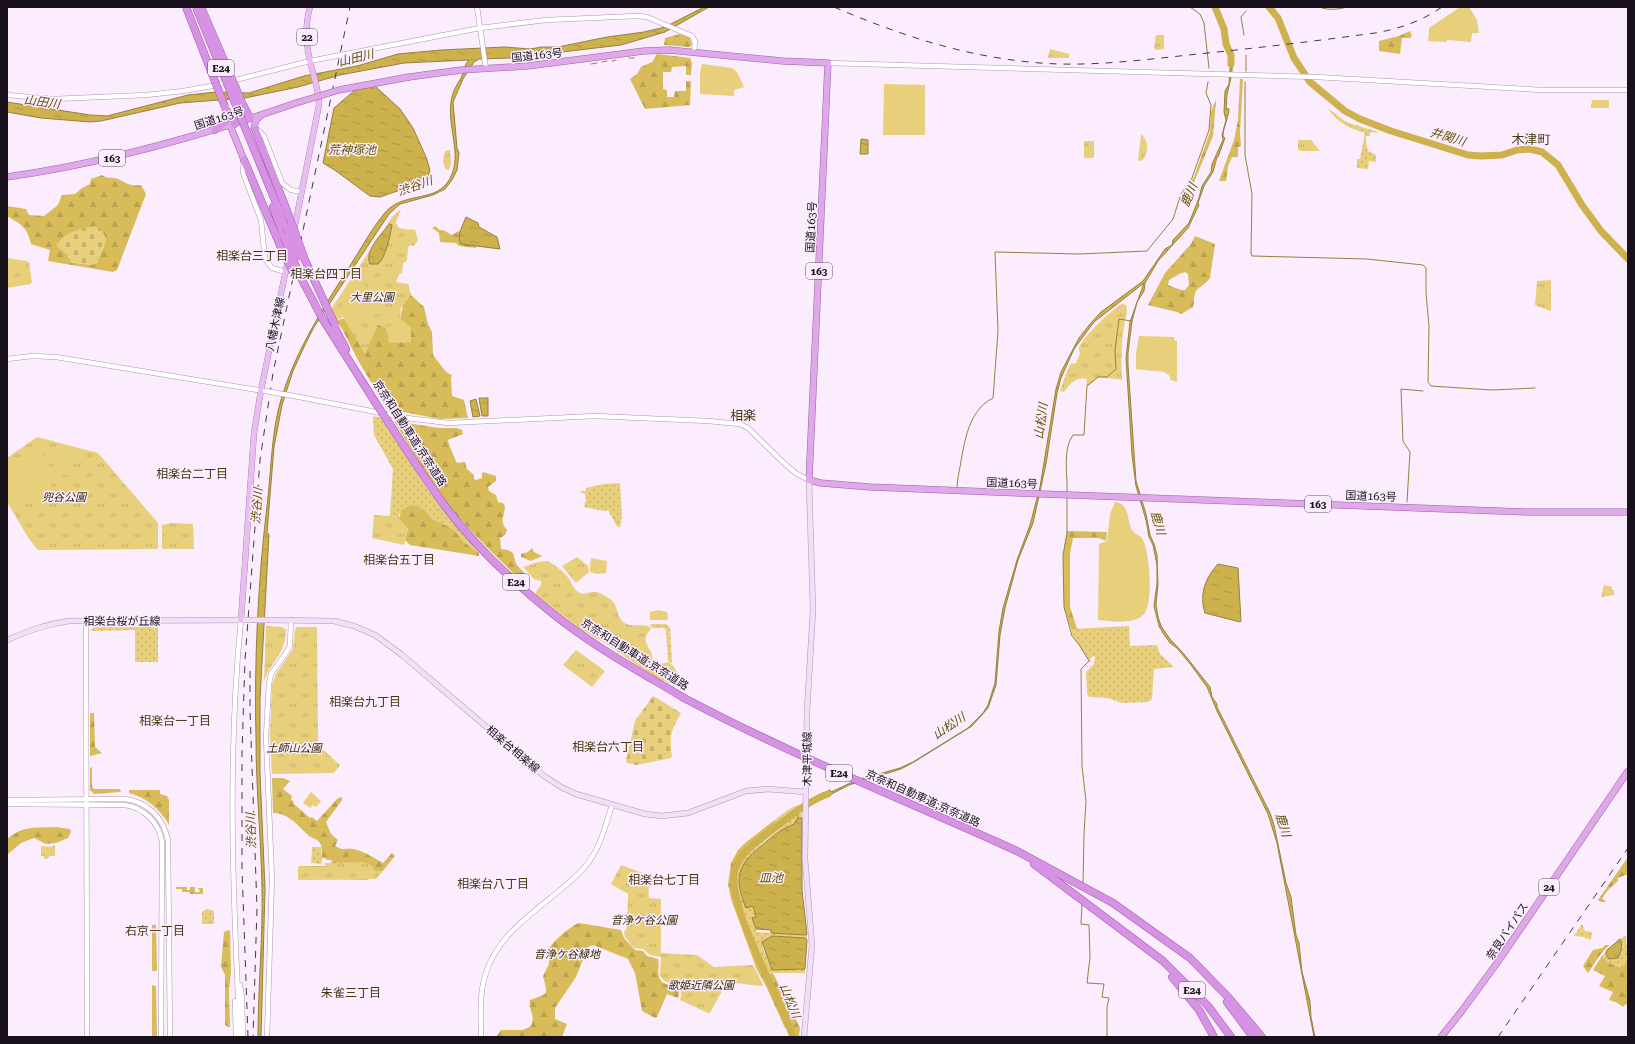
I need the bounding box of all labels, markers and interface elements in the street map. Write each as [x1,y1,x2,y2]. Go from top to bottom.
road number: 22 [297,29,317,45]
water label: 山田川 [337,46,377,69]
street label: 国道163号 [511,46,563,65]
road number: E24 [208,60,234,76]
water label: 山田川 [23,93,63,112]
street label: 国道163号 [193,104,246,133]
water label: 井関川 [1429,125,1469,150]
district label: 木津町 [1511,132,1551,147]
water label: 荒神塚池 [328,143,377,157]
road number: 163 [99,150,125,166]
water label: 渋谷川 [396,173,436,198]
water label: 鹿川 [1178,179,1201,209]
street label: 国道163号 [804,201,819,253]
district label: 相楽台三丁目 [216,249,288,263]
road number: 163 [806,263,832,279]
district label: 相楽台四丁目 [290,267,362,281]
park label: 大里公園 [350,291,396,304]
street label: 八幡木津線 [263,296,288,352]
street label: 京奈和自動車道;京奈道路 [370,378,449,489]
water label: 山松川 [1032,400,1051,440]
district label: 相楽 [730,408,756,423]
district label: 相楽台二丁目 [156,467,228,481]
street label: 国道163号 [986,476,1038,491]
water label: 渋谷川 [249,486,265,524]
street label: 国道163号 [1345,489,1397,504]
park label: 兜谷公園 [42,491,88,504]
road number: 163 [1305,496,1331,512]
water label: 鹿川 [1148,510,1168,538]
district label: 相楽台五丁目 [363,553,435,567]
road number: E24 [503,574,529,590]
street label: 相楽台桜が丘線 [84,615,161,628]
street label: 京奈和自動車道;京奈道路 [579,616,691,693]
district label: 相楽台九丁目 [329,695,401,709]
water label: 山松川 [930,709,969,742]
district label: 相楽台一丁目 [139,714,211,728]
street label: 相楽台相楽線 [483,723,542,776]
street label: 木津平城線 [801,732,814,787]
district label: 相楽台六丁目 [572,740,644,754]
park label: 土師山公園 [267,742,323,755]
road number: E24 [826,765,852,781]
street label: 京奈和自動車道;京奈道路 [863,767,982,830]
water label: 渋谷川 [243,811,259,849]
water label: 鹿川 [1273,811,1294,840]
water label: 皿池 [759,871,784,885]
district label: 相楽台七丁目 [628,873,700,887]
district label: 相楽台八丁目 [457,877,529,891]
road number: 24 [1539,879,1559,895]
street label: 奈良バイパス [1484,900,1531,962]
park label: 音浄ケ谷公園 [611,914,679,927]
district label: 右京一丁目 [125,924,185,938]
park label: 音浄ケ谷緑地 [534,948,601,961]
park label: 歌姫近隣公園 [668,979,736,992]
water label: 山松川 [777,982,804,1022]
road number: E24 [1179,982,1205,998]
district label: 朱雀三丁目 [321,986,381,1000]

